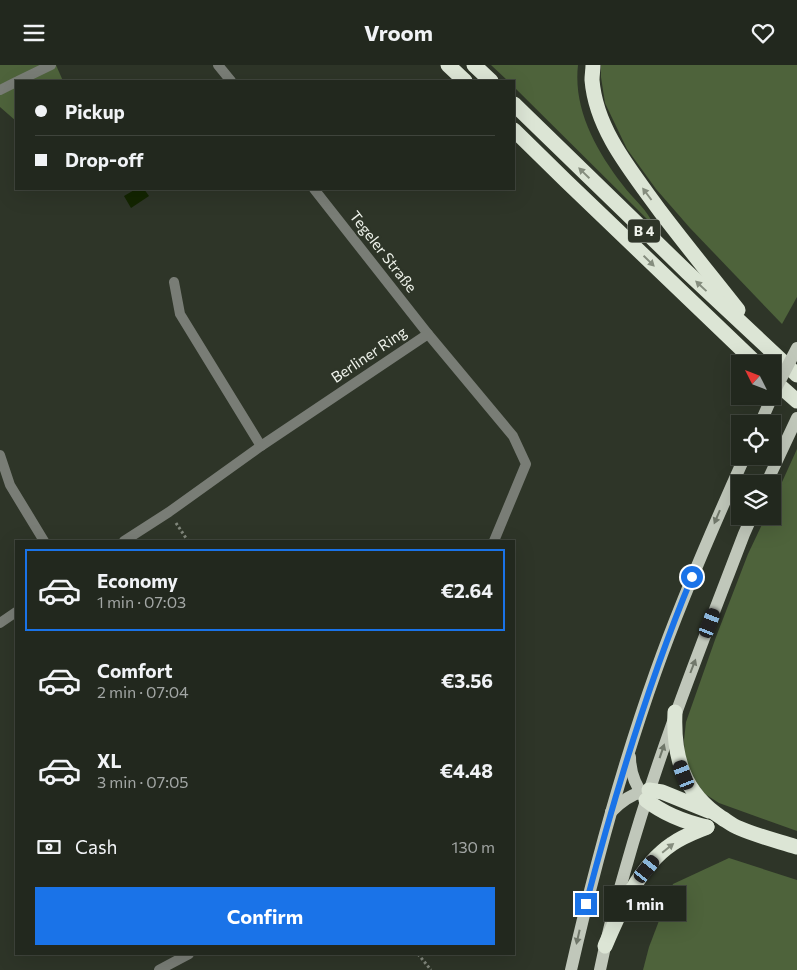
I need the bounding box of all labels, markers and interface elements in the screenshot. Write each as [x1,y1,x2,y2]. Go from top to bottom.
icon: menu [20,19,48,47]
text: Vroom [364,19,433,46]
icon: heart [749,19,777,47]
text: Pickup [65,100,125,123]
text: Drop-off [65,148,144,171]
one-way arrow [579,168,591,180]
one-way arrow [643,187,653,200]
street label: Tegeler Straße [346,207,421,296]
road number: B 4 [628,219,660,243]
one-way arrow [643,255,655,267]
one-way arrow [696,280,708,292]
street label: Berliner Ring [327,322,410,386]
north arrow [731,355,781,405]
map controls [731,355,781,525]
button: locate [731,415,781,465]
button: layers [731,475,781,525]
one-way arrow [713,510,721,524]
route start [681,566,703,588]
icon: car [37,568,82,613]
text: Economy [97,569,178,592]
text: €2.64 [441,579,493,602]
text: 1 min · 07:03 [97,592,186,611]
car [697,606,722,640]
icon: car [37,658,82,703]
one-way arrow [689,658,697,673]
text: Comfort [97,659,173,682]
text: €3.56 [441,669,493,692]
text: 2 min · 07:04 [97,682,189,701]
one-way arrow [658,743,666,758]
icon: car [37,748,82,793]
text: XL [97,749,122,772]
car [671,758,696,792]
text: €4.48 [440,759,493,782]
text: 3 min · 07:05 [97,772,189,791]
icon: cash [35,833,63,861]
text: Cash [75,835,117,858]
text: 130 m [452,837,495,856]
one-way arrow [661,842,674,853]
car [631,853,662,885]
button: Confirm [35,887,495,945]
callout: 1 min [604,887,686,921]
route end [575,893,597,915]
text: 1 min [626,894,664,913]
one-way arrow [574,930,582,945]

